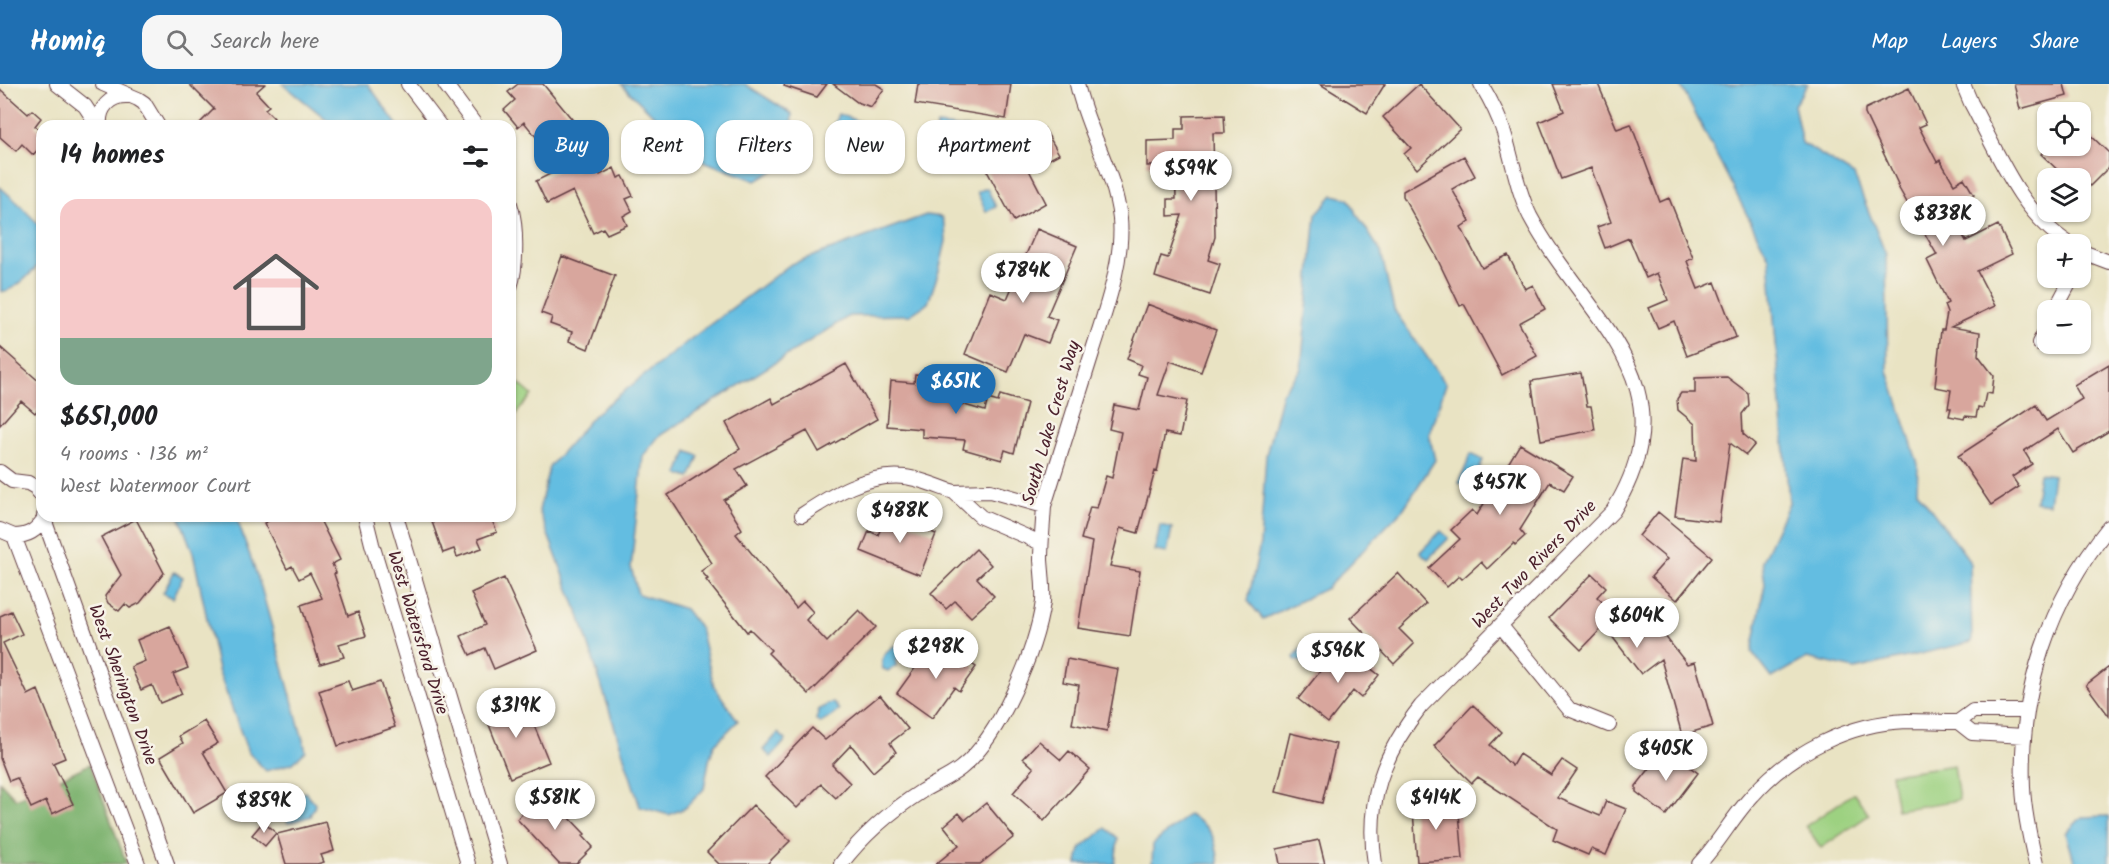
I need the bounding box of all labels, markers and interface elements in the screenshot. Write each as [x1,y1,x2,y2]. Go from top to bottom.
search box [142,15,562,69]
text: Homiq [30,20,106,65]
text: Search here [211,25,319,60]
icon: search [163,26,196,59]
text: Map [1871,26,1908,59]
text: Layers [1941,26,1997,59]
text: Share [2030,26,2079,59]
map controls [2037,102,2091,354]
button: locate [2037,102,2091,156]
chip: Buy [534,120,609,174]
chip: Rent [621,120,704,174]
chip: Filters [716,120,813,174]
chip: New [825,120,905,174]
chip: Apartment [917,120,1052,174]
text: 14 homes [60,135,165,177]
icon: filters [459,140,492,173]
pin: $599K [1149,151,1233,202]
text: $599K [1164,154,1218,186]
button: layers [2037,168,2091,222]
pin: $838K [1901,196,1985,247]
text: $838K [1914,199,1972,231]
button: + [2037,234,2091,288]
icon: home [222,238,330,346]
pin: $784K [981,253,1065,304]
text: $784K [995,256,1051,288]
button: − [2037,300,2091,354]
street label: South Lake Crest Way [1015,337,1090,509]
pin: $651K [914,364,998,415]
text: $651K [931,367,981,399]
text: $651,000 [60,397,157,439]
text: 4 rooms · 136 m² [60,439,208,471]
pin: $457K [1458,465,1542,516]
text: $457K [1473,468,1527,500]
text: West Watermoor Court [60,471,251,503]
pin: $488K [858,493,942,544]
street label: West Two Rivers Drive [1466,494,1604,636]
text: $488K [871,496,929,528]
street label: West Watersford Drive [378,548,456,718]
pin: $604K [1595,598,1679,649]
street label: West Sherington Drive [79,601,165,769]
text: $604K [1609,601,1665,633]
pin: $298K [894,629,978,680]
text: $298K [907,632,965,664]
pin: $596K [1296,633,1380,684]
text: $596K [1311,636,1365,668]
pin: $319K [474,688,558,739]
text: $319K [491,691,541,723]
pin: $405K [1624,731,1708,782]
text: $405K [1638,734,1694,766]
pin: $581K [513,780,597,831]
pin: $414K [1394,780,1478,831]
pin: $859K [222,783,306,834]
text: $581K [529,783,581,815]
text: $414K [1410,783,1462,815]
text: $859K [236,786,292,818]

